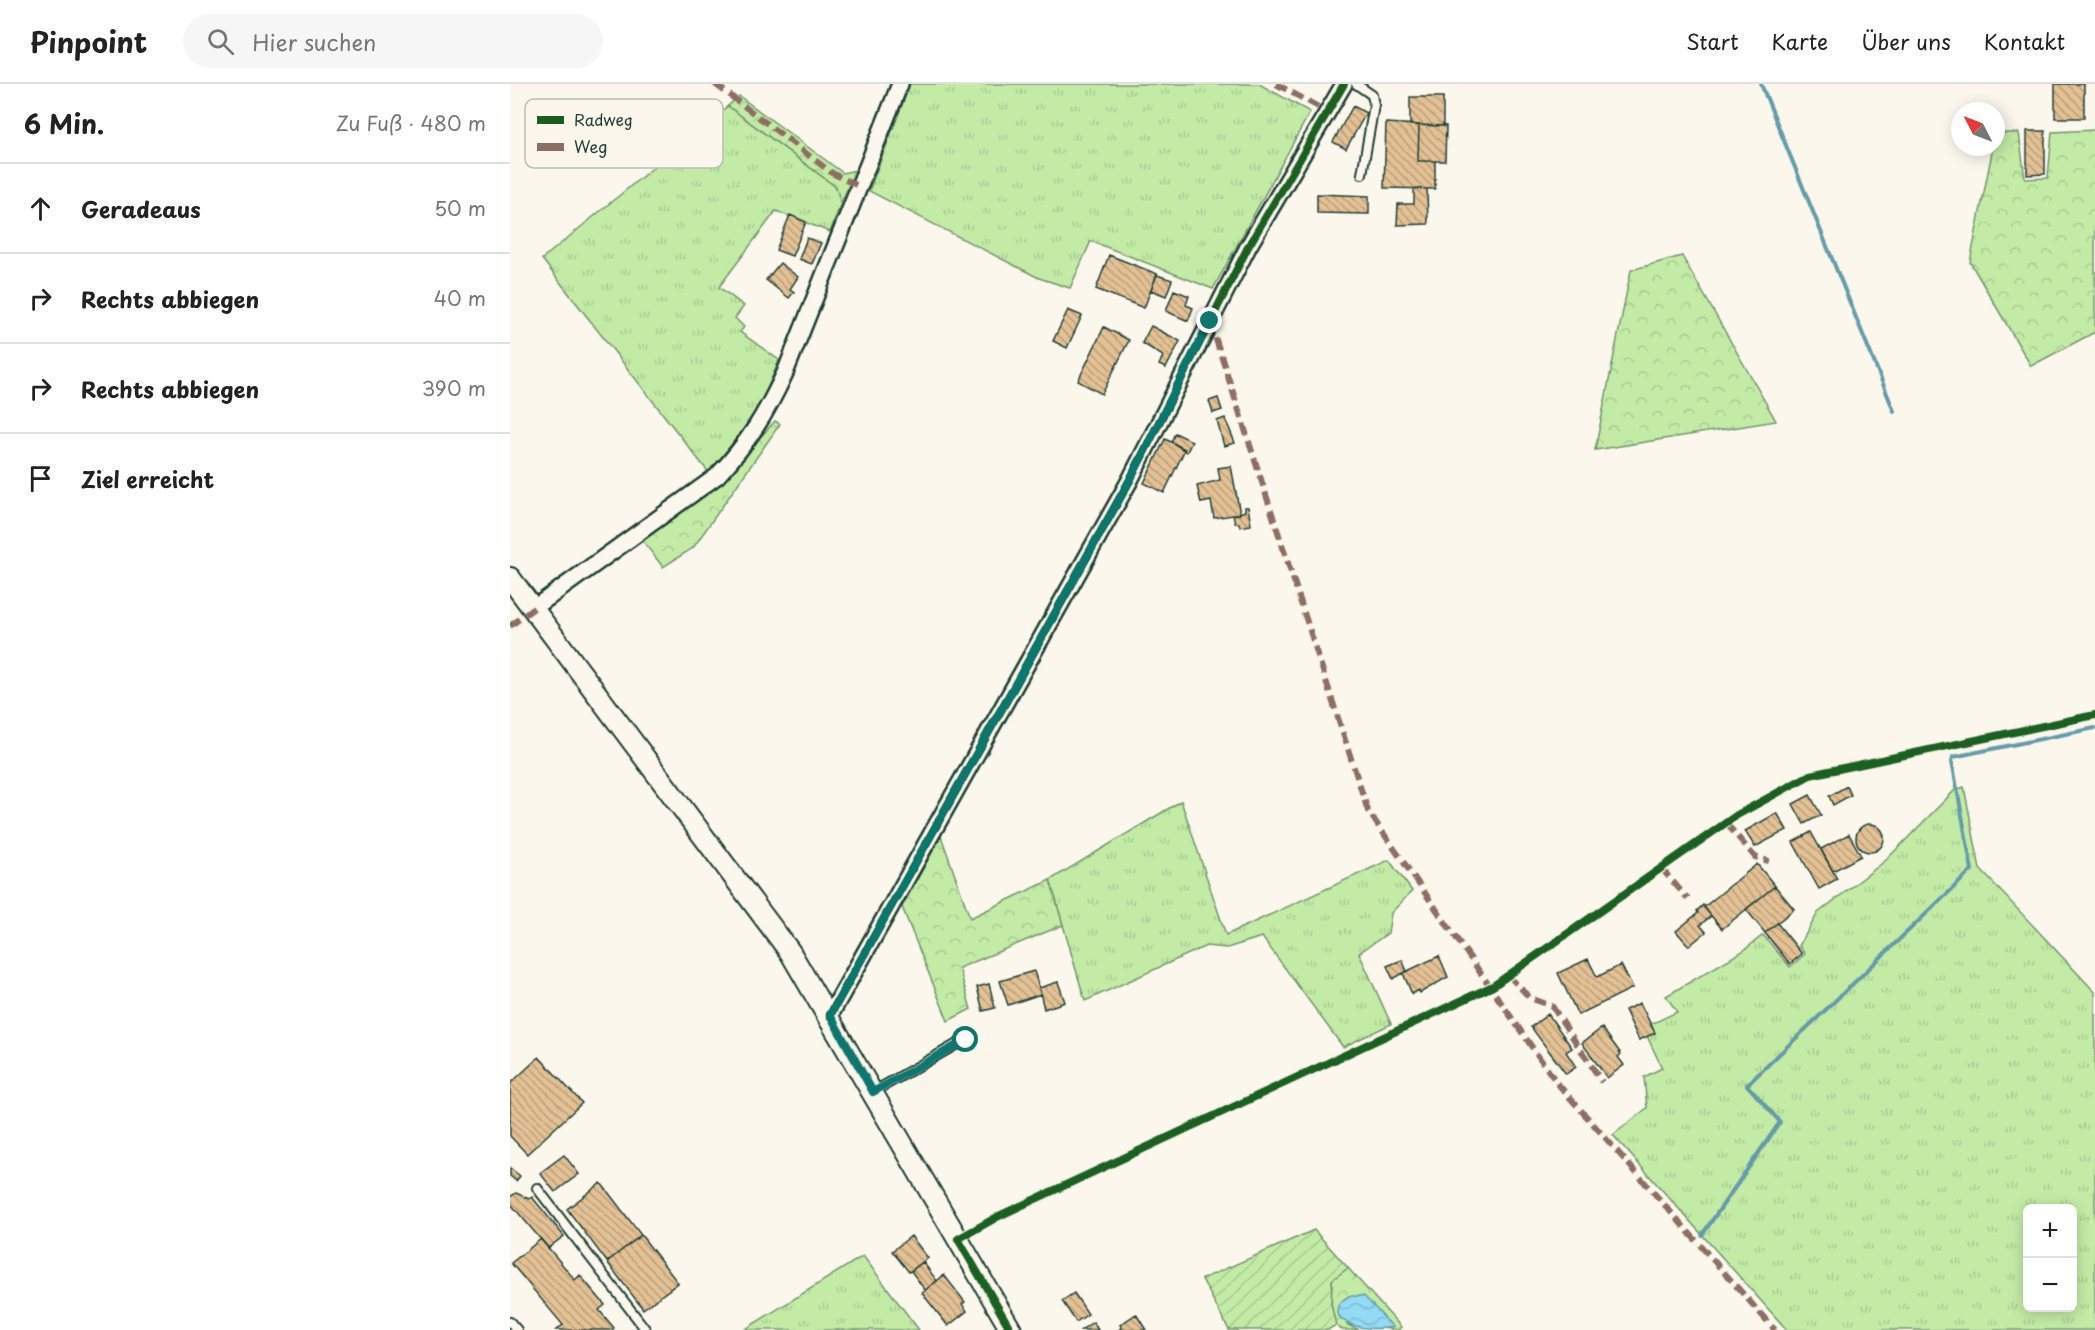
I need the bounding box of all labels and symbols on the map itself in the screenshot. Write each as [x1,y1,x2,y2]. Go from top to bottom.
legend [525,99,723,168]
north arrow [1951,102,2005,156]
text: Radweg [574,107,633,131]
text: Weg [574,134,607,158]
route end [1196,307,1222,333]
route start [952,1026,978,1052]

